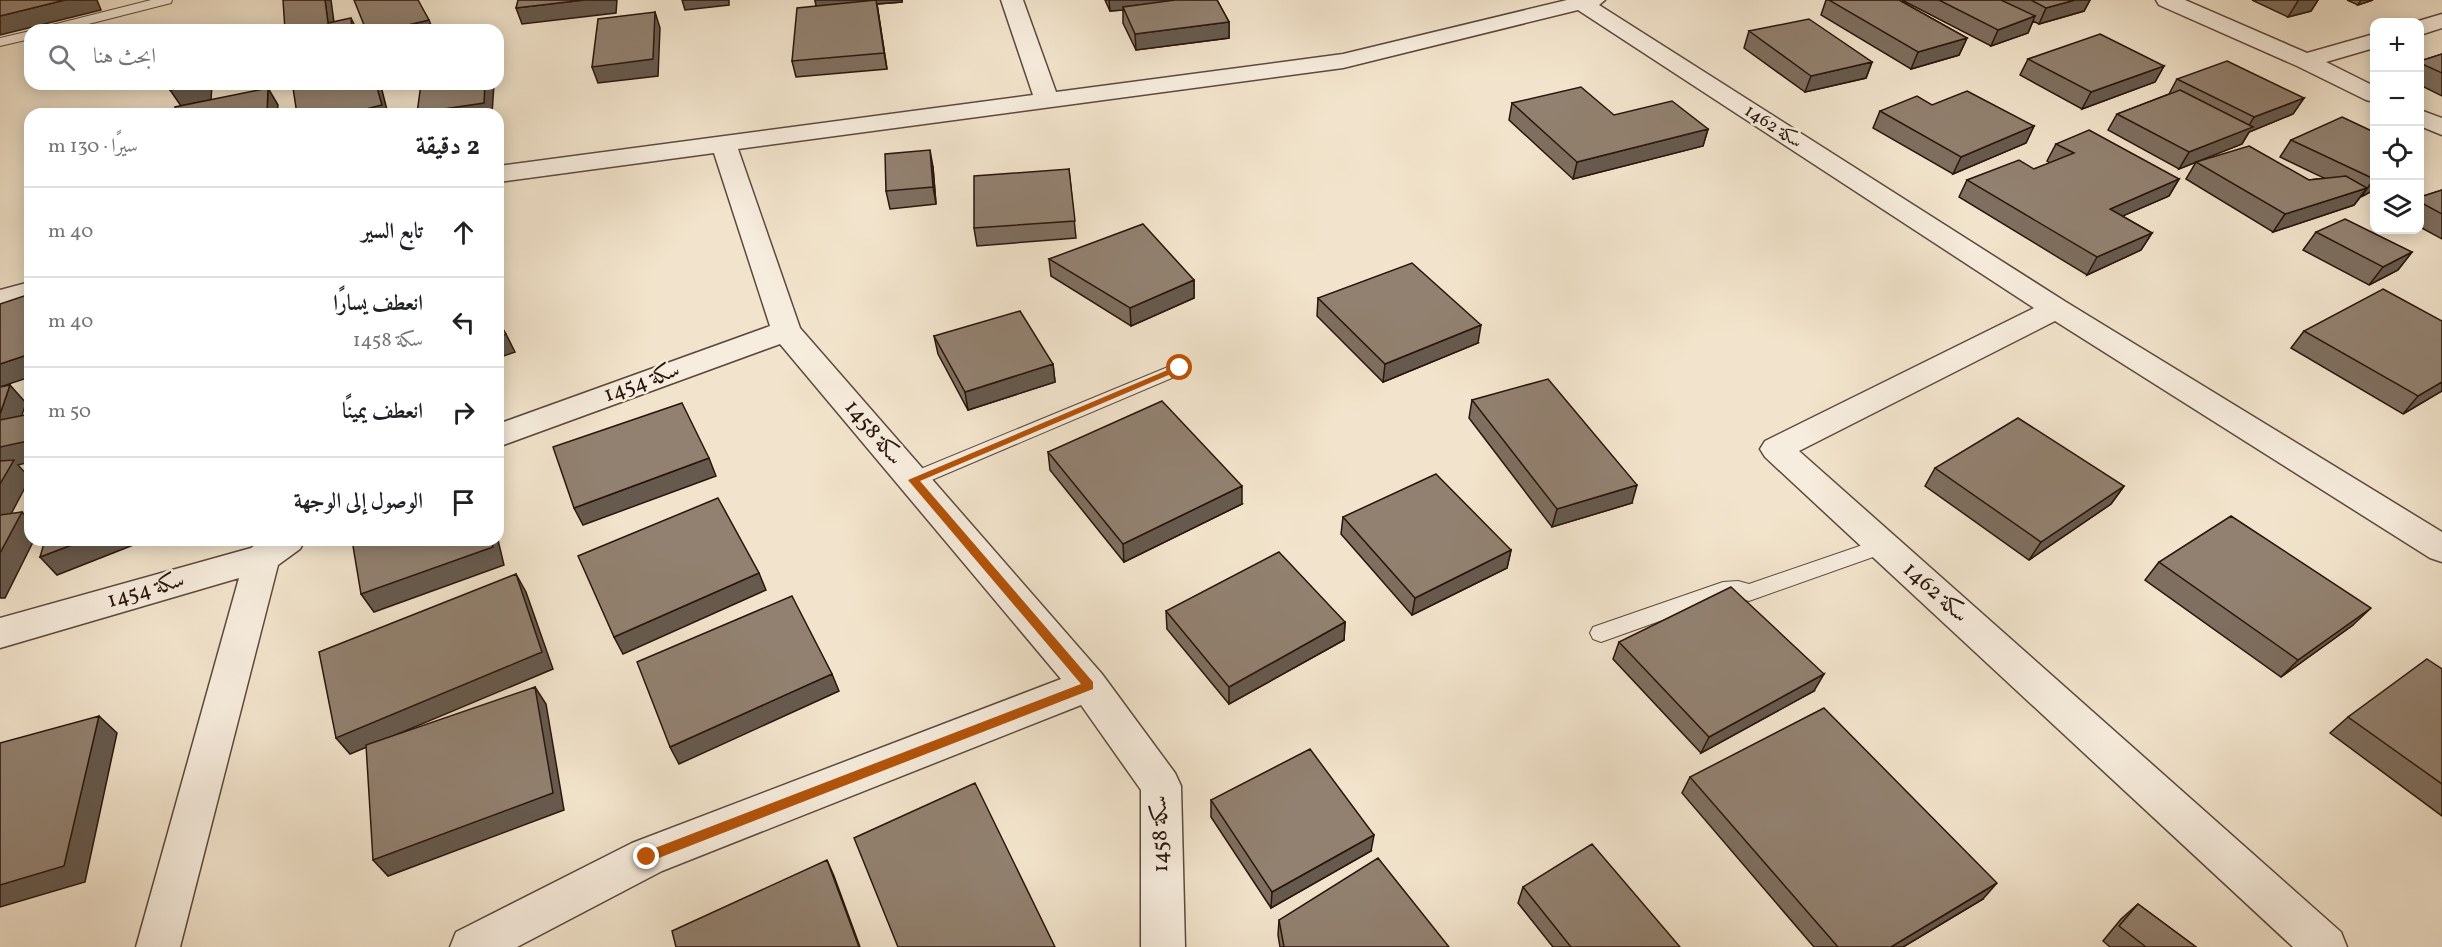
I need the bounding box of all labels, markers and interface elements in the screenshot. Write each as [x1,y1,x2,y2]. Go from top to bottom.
map controls [2370,18,2424,234]
button: + [2370,18,2424,72]
search box [24,24,504,90]
icon: search [45,41,78,74]
text: ابحث هنا [93,42,156,73]
button: − [2370,72,2424,126]
street label: سكة 1462 [1739,99,1807,155]
button: locate [2370,126,2424,180]
text: 2 دقيقة [416,129,480,165]
text: سيرًا · 130 m [48,133,138,161]
button: layers [2370,180,2424,234]
icon: ahead [447,216,480,249]
text: تابع السير [361,217,423,248]
text: 40 m [48,218,93,246]
text: انعطف يسارًا [333,289,423,320]
icon: left [447,306,480,339]
text: 40 m [48,308,93,336]
text: سكة 1458 [353,327,423,355]
route start [1166,354,1192,380]
street label: سكة 1454 [599,355,685,411]
street label: سكة 1458 [836,393,910,473]
icon: right [447,396,480,429]
text: انعطف يمينًا [342,397,423,428]
text: 50 m [48,398,91,426]
icon: arrive [447,486,480,519]
text: الوصول إلى الوجهة [294,487,423,518]
street label: سكة 1462 [1895,555,1975,631]
street label: سكة 1454 [104,565,188,617]
street label: سكة 1458 [1145,795,1177,873]
route end [633,843,659,869]

